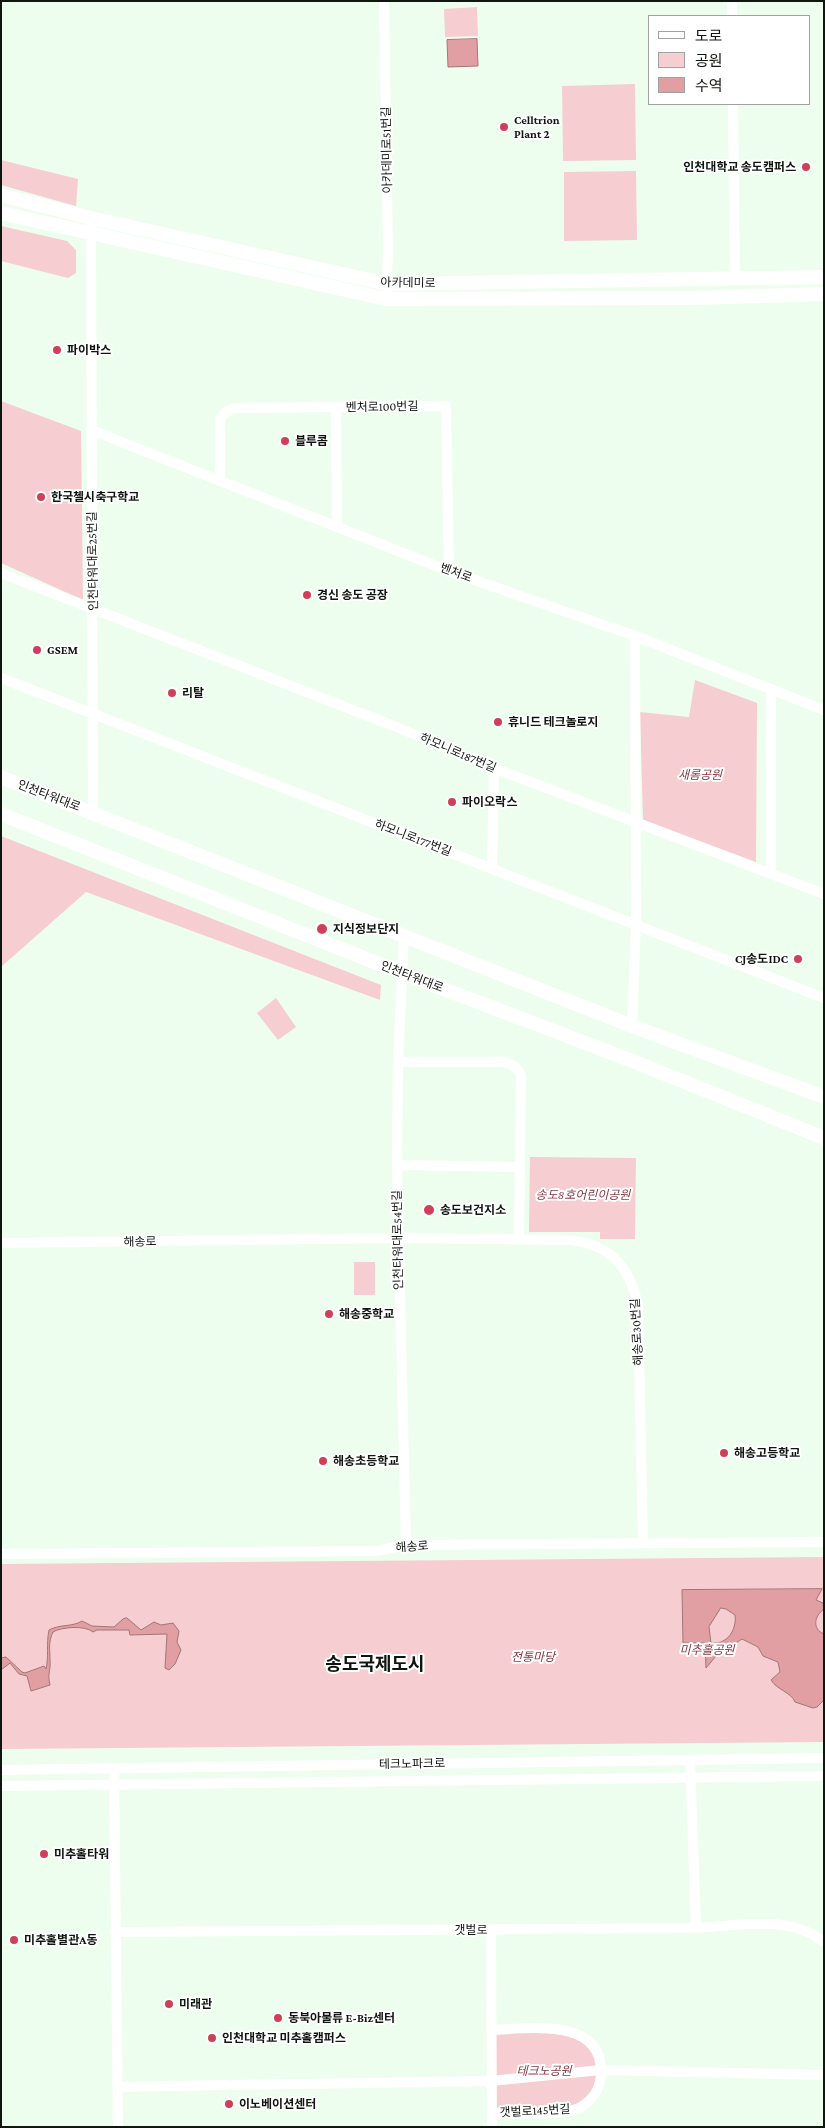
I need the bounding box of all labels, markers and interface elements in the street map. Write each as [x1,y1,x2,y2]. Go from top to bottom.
legend [648,15,810,105]
text: 도로 [695,28,723,44]
text: 공원 [695,53,723,69]
text: 수역 [695,78,723,94]
street label: 아카데미로51번길 [379,106,395,194]
place label: Celltrion Plant 2 [514,113,560,141]
marker: Celltrion Plant 2 [498,121,510,133]
place label: 인천대학교 송도캠퍼스 [683,160,796,174]
marker: 인천대학교 송도캠퍼스 [800,161,812,173]
street label: 아카데미로 [380,275,436,291]
place label: 파이박스 [67,343,111,357]
marker: 파이박스 [51,344,63,356]
street label: 벤처로100번길 [346,399,418,415]
place label: 블루콤 [295,434,328,448]
marker: 블루콤 [279,435,291,447]
place label: 한국첼시축구학교 [51,490,139,504]
marker: 한국첼시축구학교 [35,491,47,503]
street label: 인천타워대로25번길 [85,511,101,611]
street label: 벤처로 [438,561,474,585]
place label: 경신 송도 공장 [317,588,388,602]
marker: 경신 송도 공장 [301,589,313,601]
place label: GSEM [47,643,78,657]
marker: GSEM [31,644,43,656]
place label: 리탈 [182,686,204,700]
marker: 리탈 [166,687,178,699]
place label: 휴니드 테크놀로지 [508,715,599,729]
marker: 휴니드 테크놀로지 [492,716,504,728]
street label: 하모니로187번길 [418,730,498,776]
park label: 새롬공원 [678,768,722,782]
street label: 인천타워대로 [15,777,83,815]
place label: 파이오락스 [462,795,517,809]
marker: 파이오락스 [446,796,458,808]
street label: 하모니로177번길 [372,817,454,859]
marker: 지식정보단지 [315,922,329,936]
place label: 지식정보단지 [333,922,399,936]
place label: CJ송도IDC [735,952,788,966]
marker: CJ송도IDC [792,953,804,965]
street label: 인천타워대로 [378,958,446,996]
park label: 송도8호어린이공원 [536,1188,630,1202]
street label: 인천타워대로54번길 [390,1190,406,1290]
marker: 송도보건지소 [422,1203,436,1217]
place label: 송도보건지소 [440,1203,506,1217]
street label: 해송로 [123,1235,157,1249]
street label: 해송로30번길 [628,1298,646,1366]
place label: 해송중학교 [339,1307,394,1321]
marker: 해송중학교 [323,1308,335,1320]
place label: 해송고등학교 [734,1446,800,1460]
marker: 해송고등학교 [718,1447,730,1459]
place label: 해송초등학교 [333,1454,399,1468]
marker: 해송초등학교 [317,1455,329,1467]
street label: 해송로 [395,1539,429,1555]
park label: 미추홀공원 [679,1643,735,1657]
park label: 전통마당 [511,1650,555,1664]
district label: 송도국제도시 [325,1653,425,1675]
street label: 테크노파크로 [379,1756,445,1772]
place label: 미추홀타워 [54,1847,109,1861]
marker: 미추홀타워 [38,1848,50,1860]
street label: 갯벌로 [454,1923,488,1937]
place label: 미추홀별관A동 [24,1933,97,1947]
marker: 미추홀별관A동 [8,1934,20,1946]
place label: 미래관 [179,1997,212,2011]
marker: 미래관 [163,1998,175,2010]
place label: 동북아물류 E-Biz센터 [288,2011,395,2025]
marker: 동북아물류 E-Biz센터 [272,2012,284,2024]
place label: 인천대학교 미추홀캠퍼스 [222,2031,346,2045]
marker: 인천대학교 미추홀캠퍼스 [206,2032,218,2044]
park label: 테크노공원 [516,2064,572,2078]
place label: 이노베이션센터 [239,2097,316,2111]
marker: 이노베이션센터 [223,2098,235,2110]
street label: 갯벌로145번길 [499,2102,571,2120]

